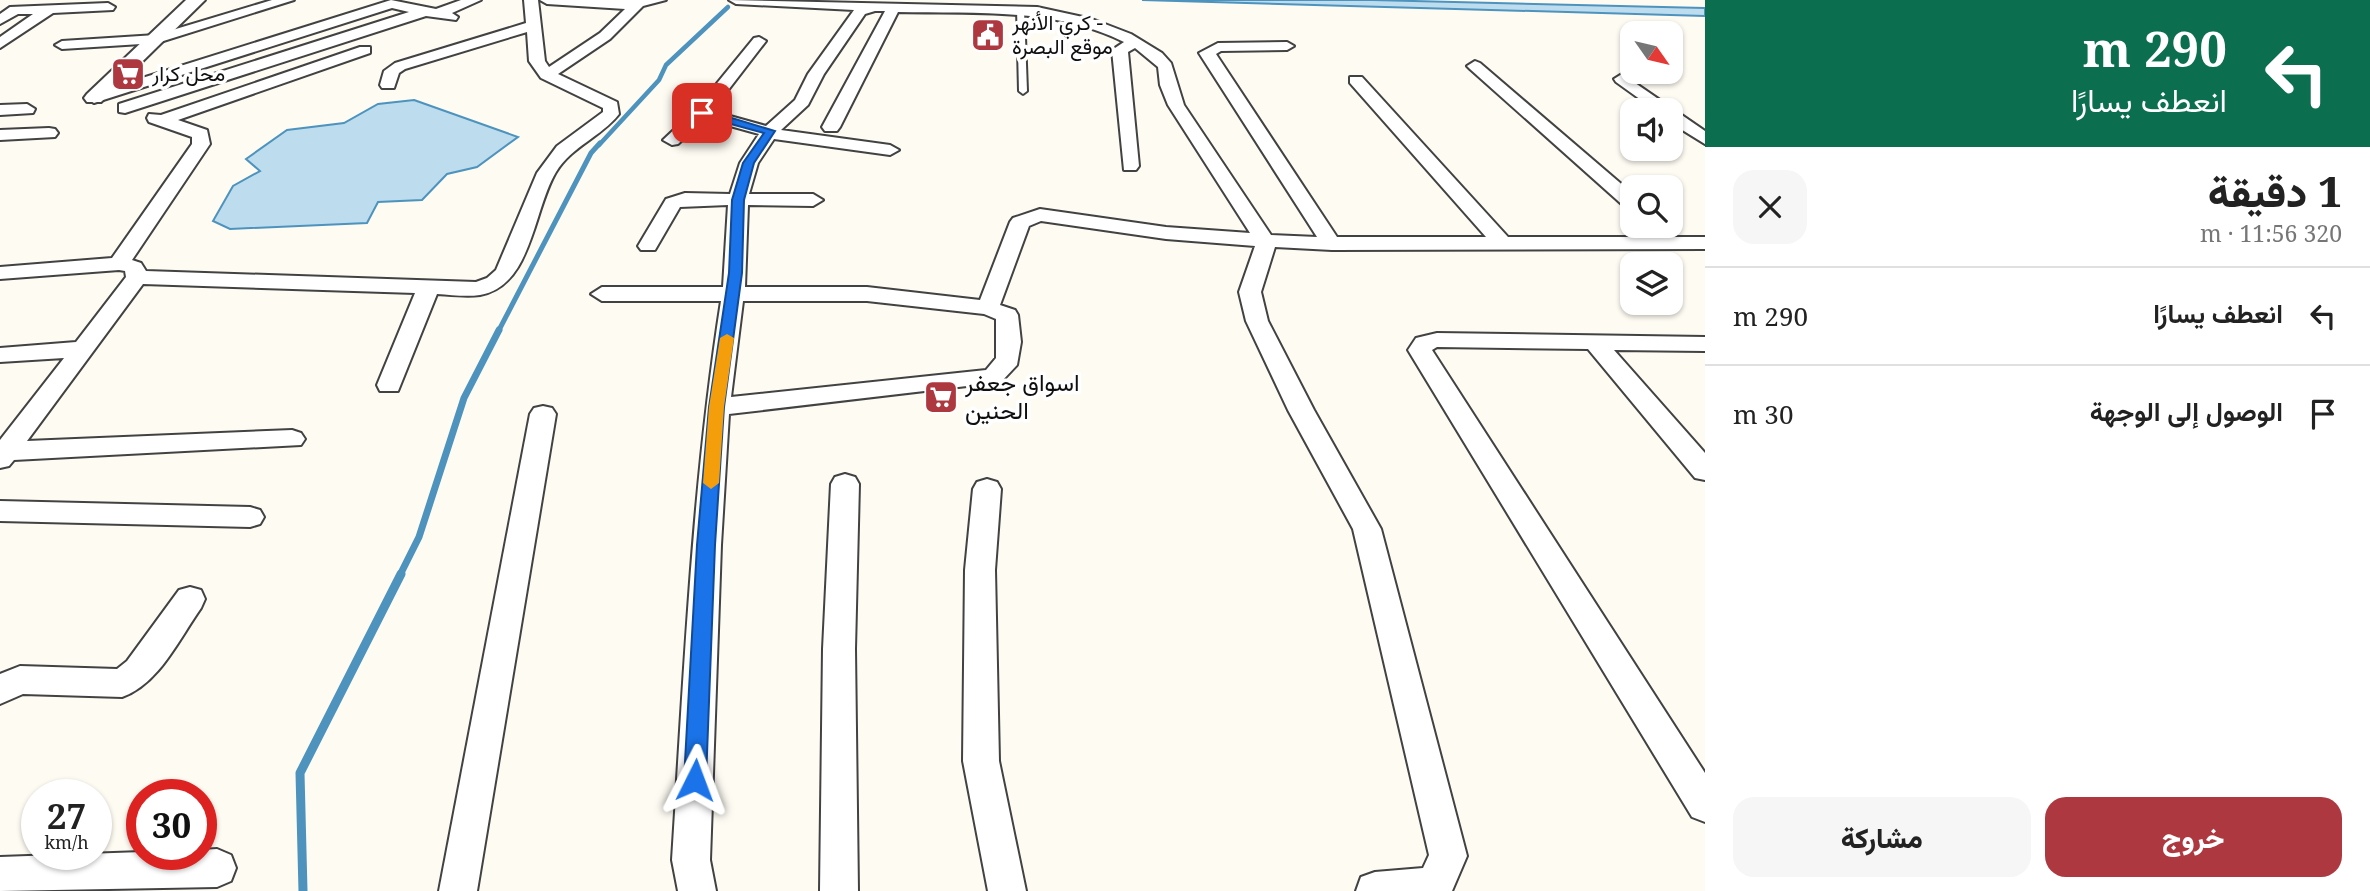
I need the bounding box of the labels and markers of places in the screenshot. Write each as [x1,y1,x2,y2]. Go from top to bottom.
place label: كري الأنهر - موقع البصرة [1011,8,1113,61]
public building icon: كري الأنهر - موقع البصرة [969,16,1007,54]
supermarket icon: محل كرار [109,55,147,93]
place label: محل كرار [151,59,225,87]
pin [672,83,732,143]
place label: اسواق جعفر الحنين [964,365,1080,426]
supermarket icon: اسواق جعفر الحنين [922,378,960,416]

